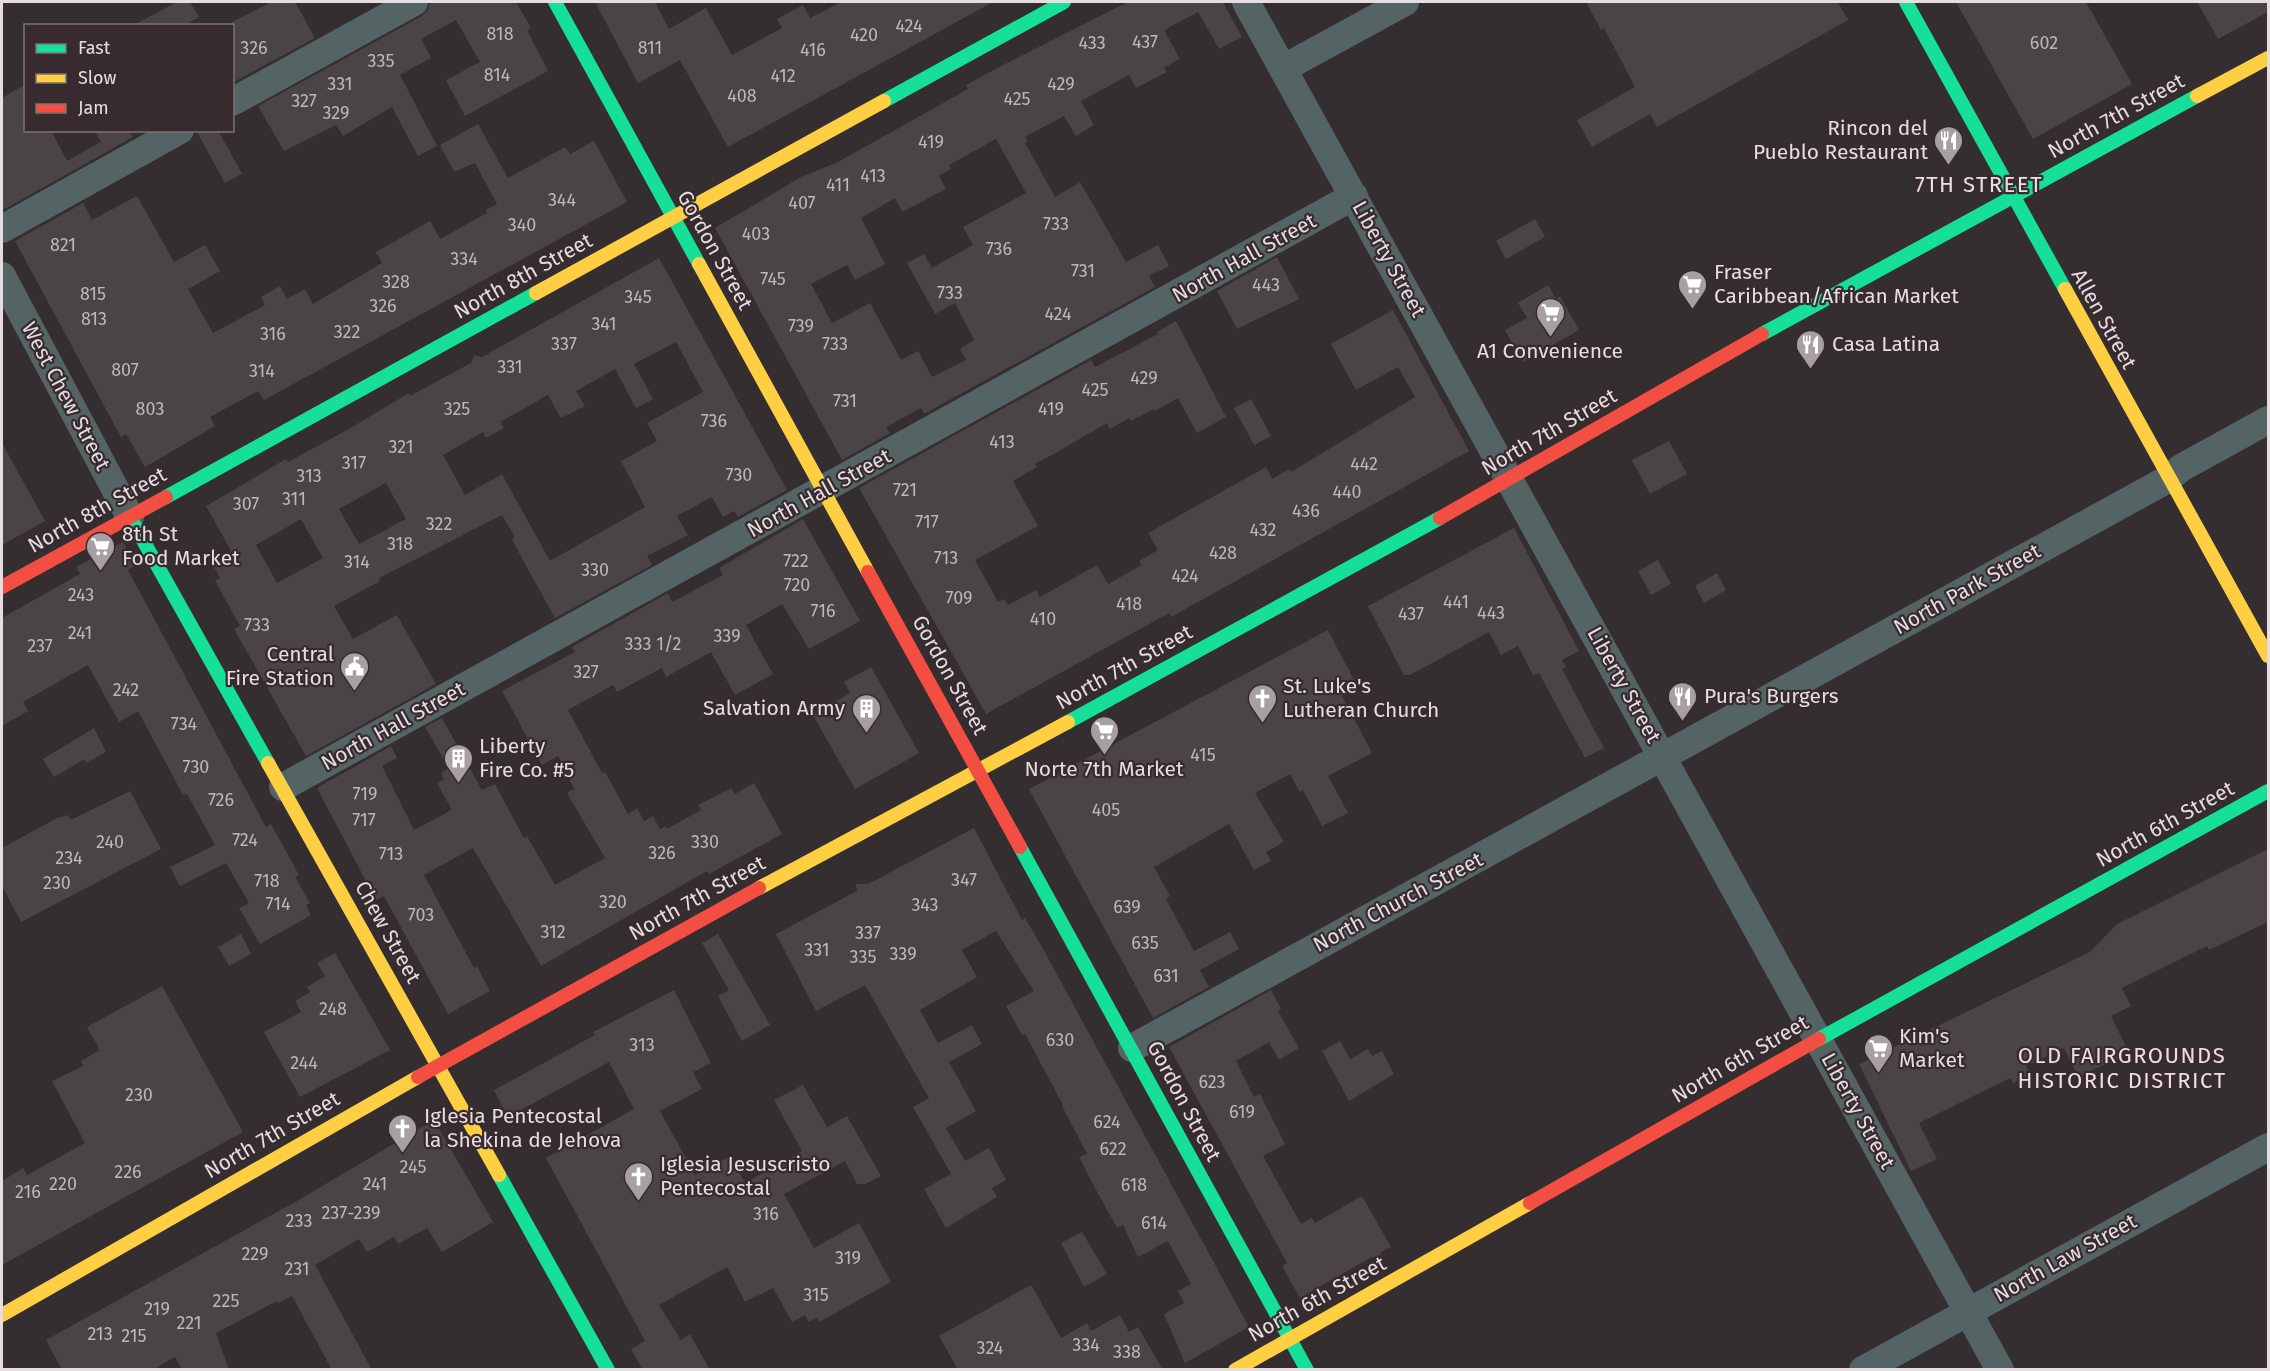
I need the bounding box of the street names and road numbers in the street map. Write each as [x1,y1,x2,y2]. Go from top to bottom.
street label: North 7th Street [2043,68,2189,164]
street label: Gordon Street [671,186,759,315]
street label: Liberty Street [1346,196,1432,322]
street label: North Hall Street [1168,208,1321,308]
street label: North 8th Street [449,227,597,325]
street label: Allen Street [2066,264,2142,374]
street label: West Chew Street [16,317,116,475]
street label: North 7th Street [1477,383,1622,481]
street label: North Hall Street [743,443,896,543]
street label: North 8th Street [23,461,171,559]
street label: North Park Street [1889,538,2045,640]
street label: Gordon Street [906,611,994,740]
street label: North 7th Street [1051,619,1197,715]
street label: Liberty Street [1581,622,1667,748]
street label: North Hall Street [317,676,470,776]
street label: North 6th Street [2091,775,2239,873]
street label: North Church Street [1309,846,1488,958]
street label: North 7th Street [624,850,770,946]
street label: Chew Street [349,876,427,988]
street label: North 6th Street [1667,1009,1813,1109]
street label: Gordon Street [1141,1036,1227,1166]
street label: Liberty Street [1815,1048,1901,1174]
street label: North 7th Street [200,1086,345,1184]
street label: North Law Street [1989,1208,2141,1308]
street label: North 6th Street [1243,1250,1391,1348]

